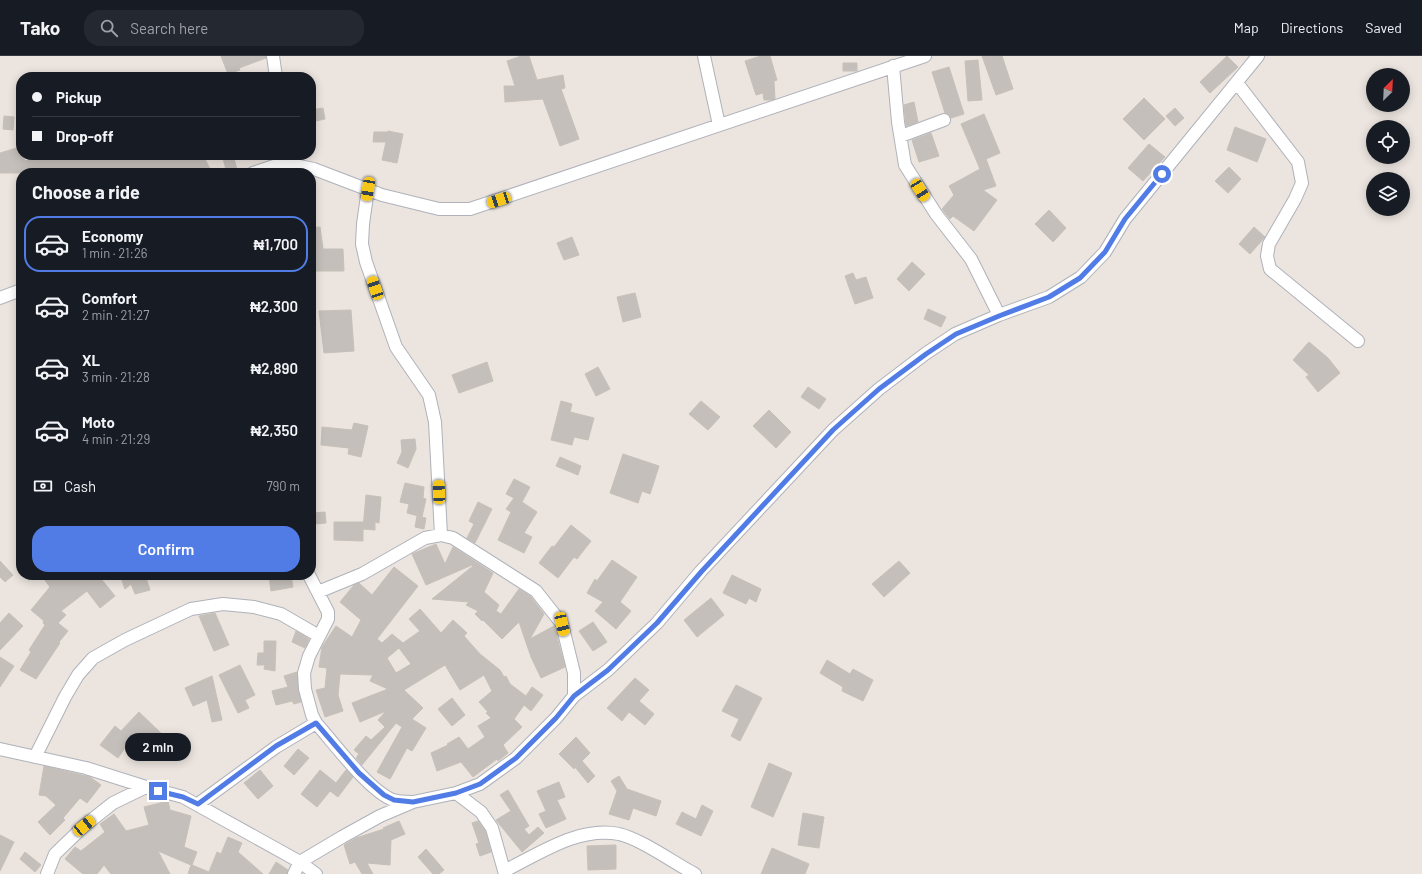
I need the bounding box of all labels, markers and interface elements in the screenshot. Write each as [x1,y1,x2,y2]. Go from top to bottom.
search box [84,10,364,46]
text: Tako [20,16,60,39]
icon: search [98,17,120,39]
text: Search here [130,19,208,37]
text: Map [1234,19,1259,36]
text: Directions [1281,19,1343,36]
text: Saved [1365,19,1402,36]
north arrow [1366,68,1410,112]
map controls [1366,68,1410,216]
text: Pickup [56,88,102,106]
button: locate [1366,120,1410,164]
text: Drop-off [56,127,114,145]
route start [1153,165,1171,183]
button: layers [1366,172,1410,216]
car [360,176,376,202]
car [909,177,931,203]
text: Choose a ride [32,181,140,203]
car [486,191,512,209]
icon: car [34,226,70,262]
text: Economy [82,227,143,245]
text: ₦1,700 [254,235,298,253]
text: 1 min · 21:26 [82,245,148,261]
car [365,275,385,301]
icon: car [34,288,70,324]
text: Comfort [82,289,137,307]
text: ₦2,300 [250,297,298,315]
text: 2 min · 21:27 [82,307,149,323]
icon: car [34,350,70,386]
text: XL [82,351,100,369]
text: ₦2,890 [251,359,298,377]
text: 3 min · 21:28 [82,369,150,385]
icon: car [34,412,70,448]
text: Moto [82,413,115,431]
text: ₦2,350 [250,421,298,439]
text: 4 min · 21:29 [82,431,150,447]
icon: cash [32,475,54,497]
text: Cash [64,477,96,495]
text: 790 m [266,478,300,494]
car [433,480,445,504]
button: Confirm [32,526,300,572]
car [553,611,571,637]
callout: 2 min [125,733,191,761]
text: 2 min [143,739,173,755]
route end [149,782,167,800]
car [71,814,97,838]

